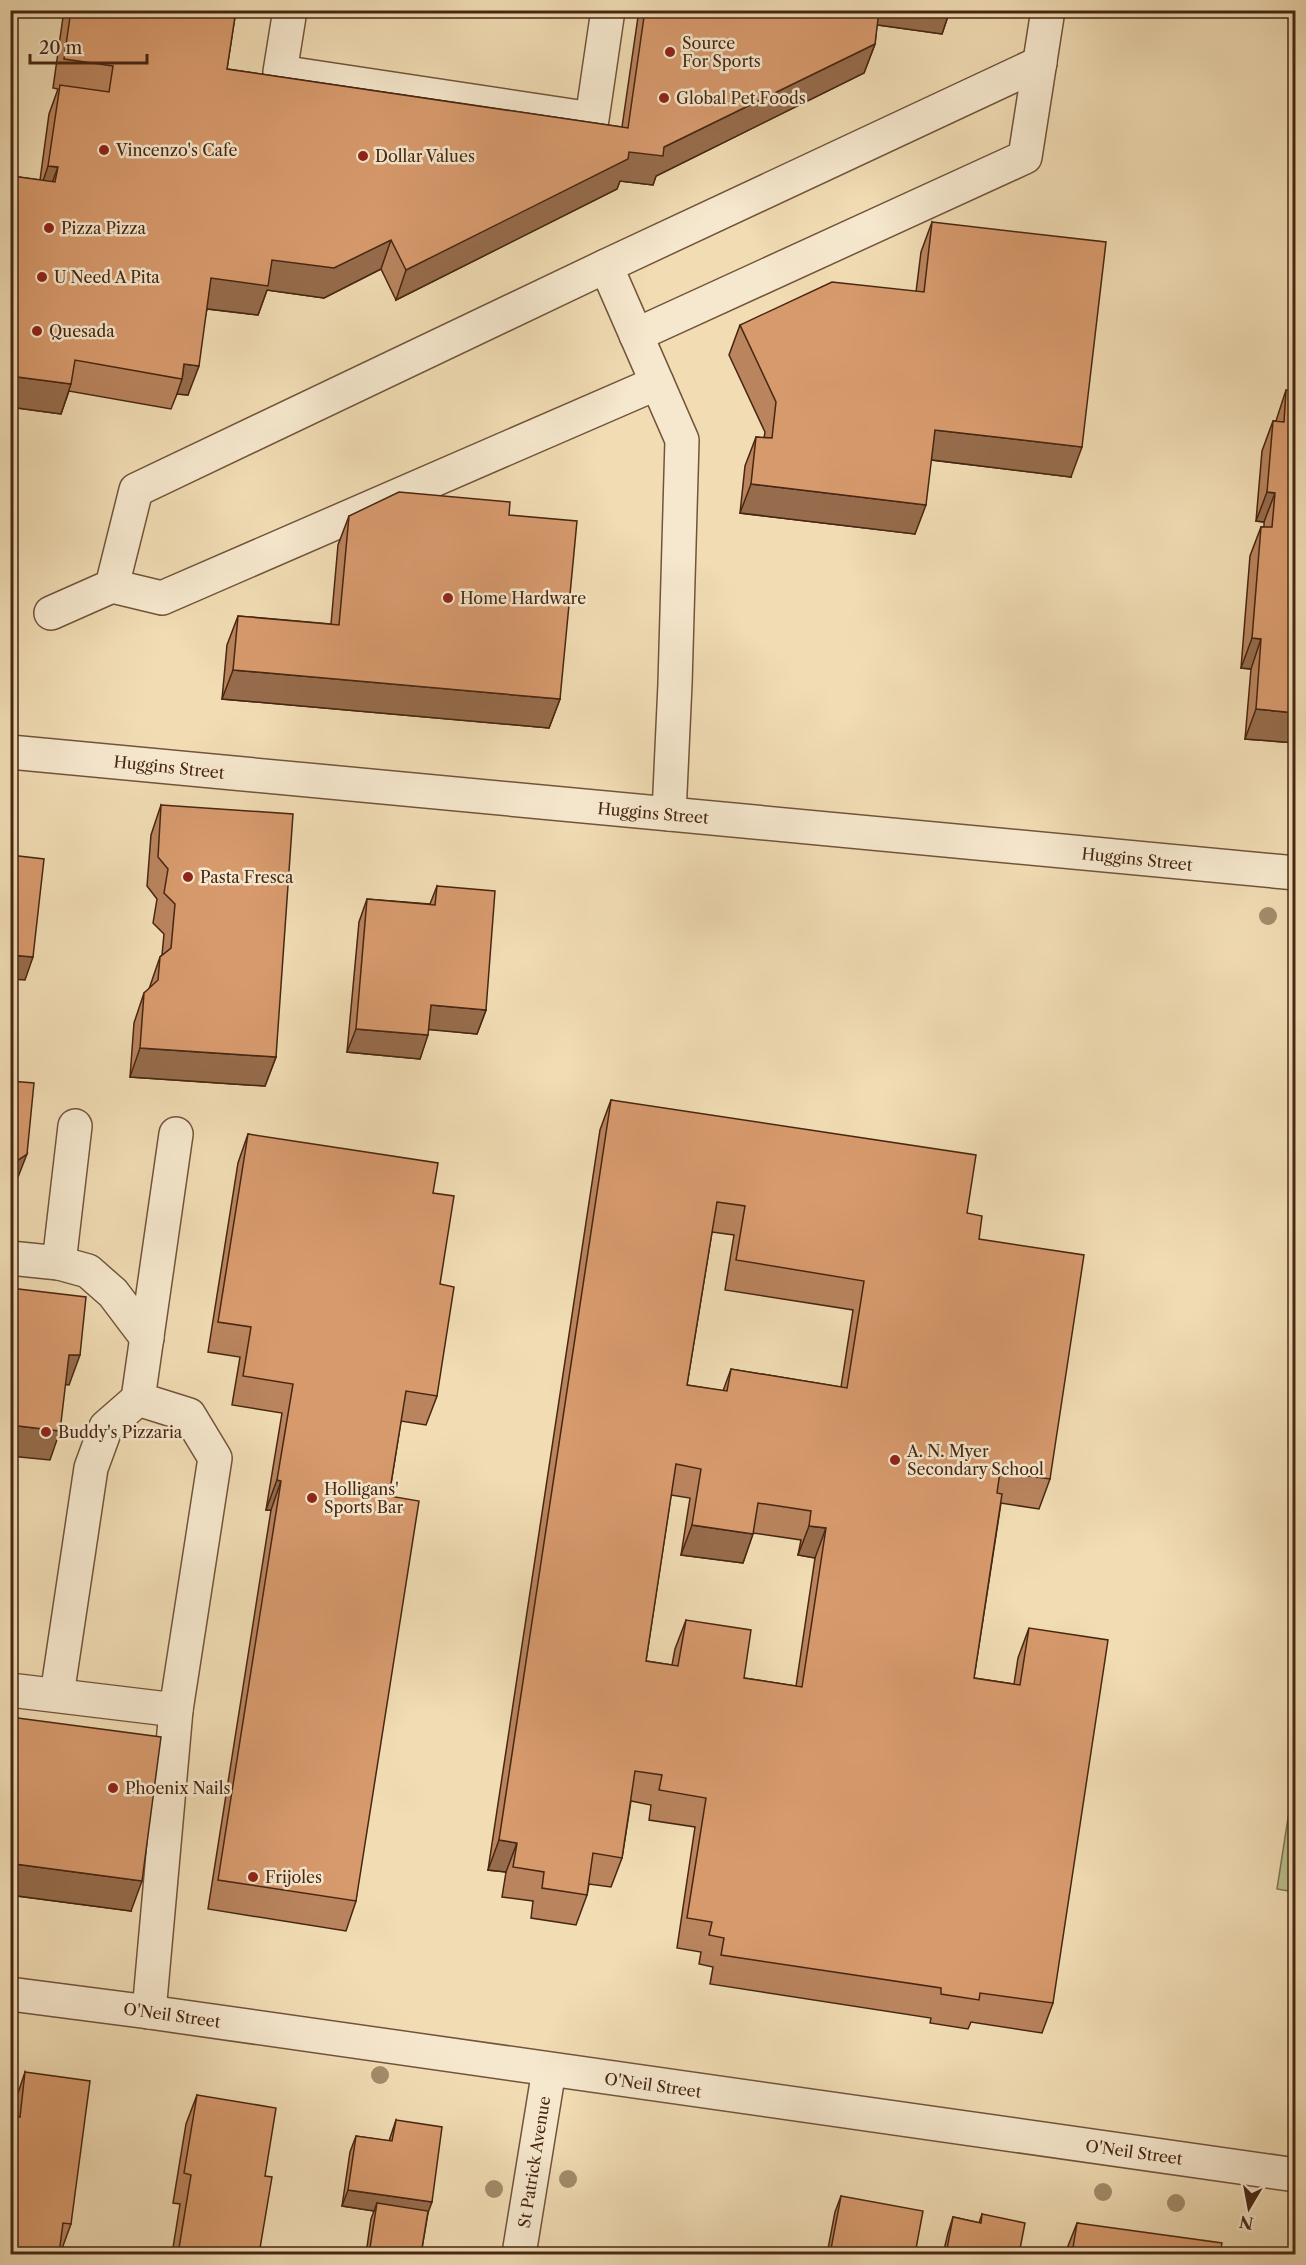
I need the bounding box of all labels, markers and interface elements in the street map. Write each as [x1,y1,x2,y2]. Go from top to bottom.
scale bar [30,27,147,65]
place label: Source For Sports [682,33,761,71]
text: 20 m [39,37,83,59]
marker: Source For Sports [663,45,677,59]
place label: Global Pet Foods [676,88,806,108]
marker: Global Pet Foods [657,91,671,105]
place label: Vincenzo's Cafe [115,140,237,160]
marker: Vincenzo's Cafe [97,143,111,157]
place label: Dollar Values [375,146,475,166]
marker: Dollar Values [356,149,370,163]
place label: Pizza Pizza [61,218,146,238]
marker: Pizza Pizza [42,221,56,235]
place label: U Need A Pita [54,267,160,287]
marker: U Need A Pita [35,270,49,284]
place label: Quesada [49,321,115,341]
marker: Quesada [30,324,44,338]
place label: Home Hardware [460,588,586,608]
marker: Home Hardware [441,591,455,605]
street label: Huggins Street [112,751,226,783]
street label: Huggins Street [597,798,710,828]
street label: Huggins Street [1080,843,1194,875]
place label: Pasta Fresca [200,867,294,887]
marker: Pasta Fresca [181,870,195,884]
place label: Buddy's Pizzaria [58,1422,183,1442]
marker: Buddy's Pizzaria [39,1425,53,1439]
place label: A. N. Myer Secondary School [906,1441,1044,1479]
marker: A. N. Myer Secondary School [888,1453,902,1467]
place label: Holligans' Sports Bar [324,1479,403,1517]
marker: Holligans' Sports Bar [305,1491,319,1505]
place label: Phoenix Nails [125,1778,230,1798]
marker: Phoenix Nails [106,1781,120,1795]
place label: Frijoles [265,1867,322,1887]
marker: Frijoles [246,1870,260,1884]
street label: O'Neil Street [122,1998,222,2032]
street label: O'Neil Street [603,2068,703,2102]
street label: St Patrick Avenue [514,2095,554,2229]
street label: O'Neil Street [1084,2135,1184,2169]
north arrow [1219,2178,1279,2238]
text: N [1238,2212,1255,2234]

